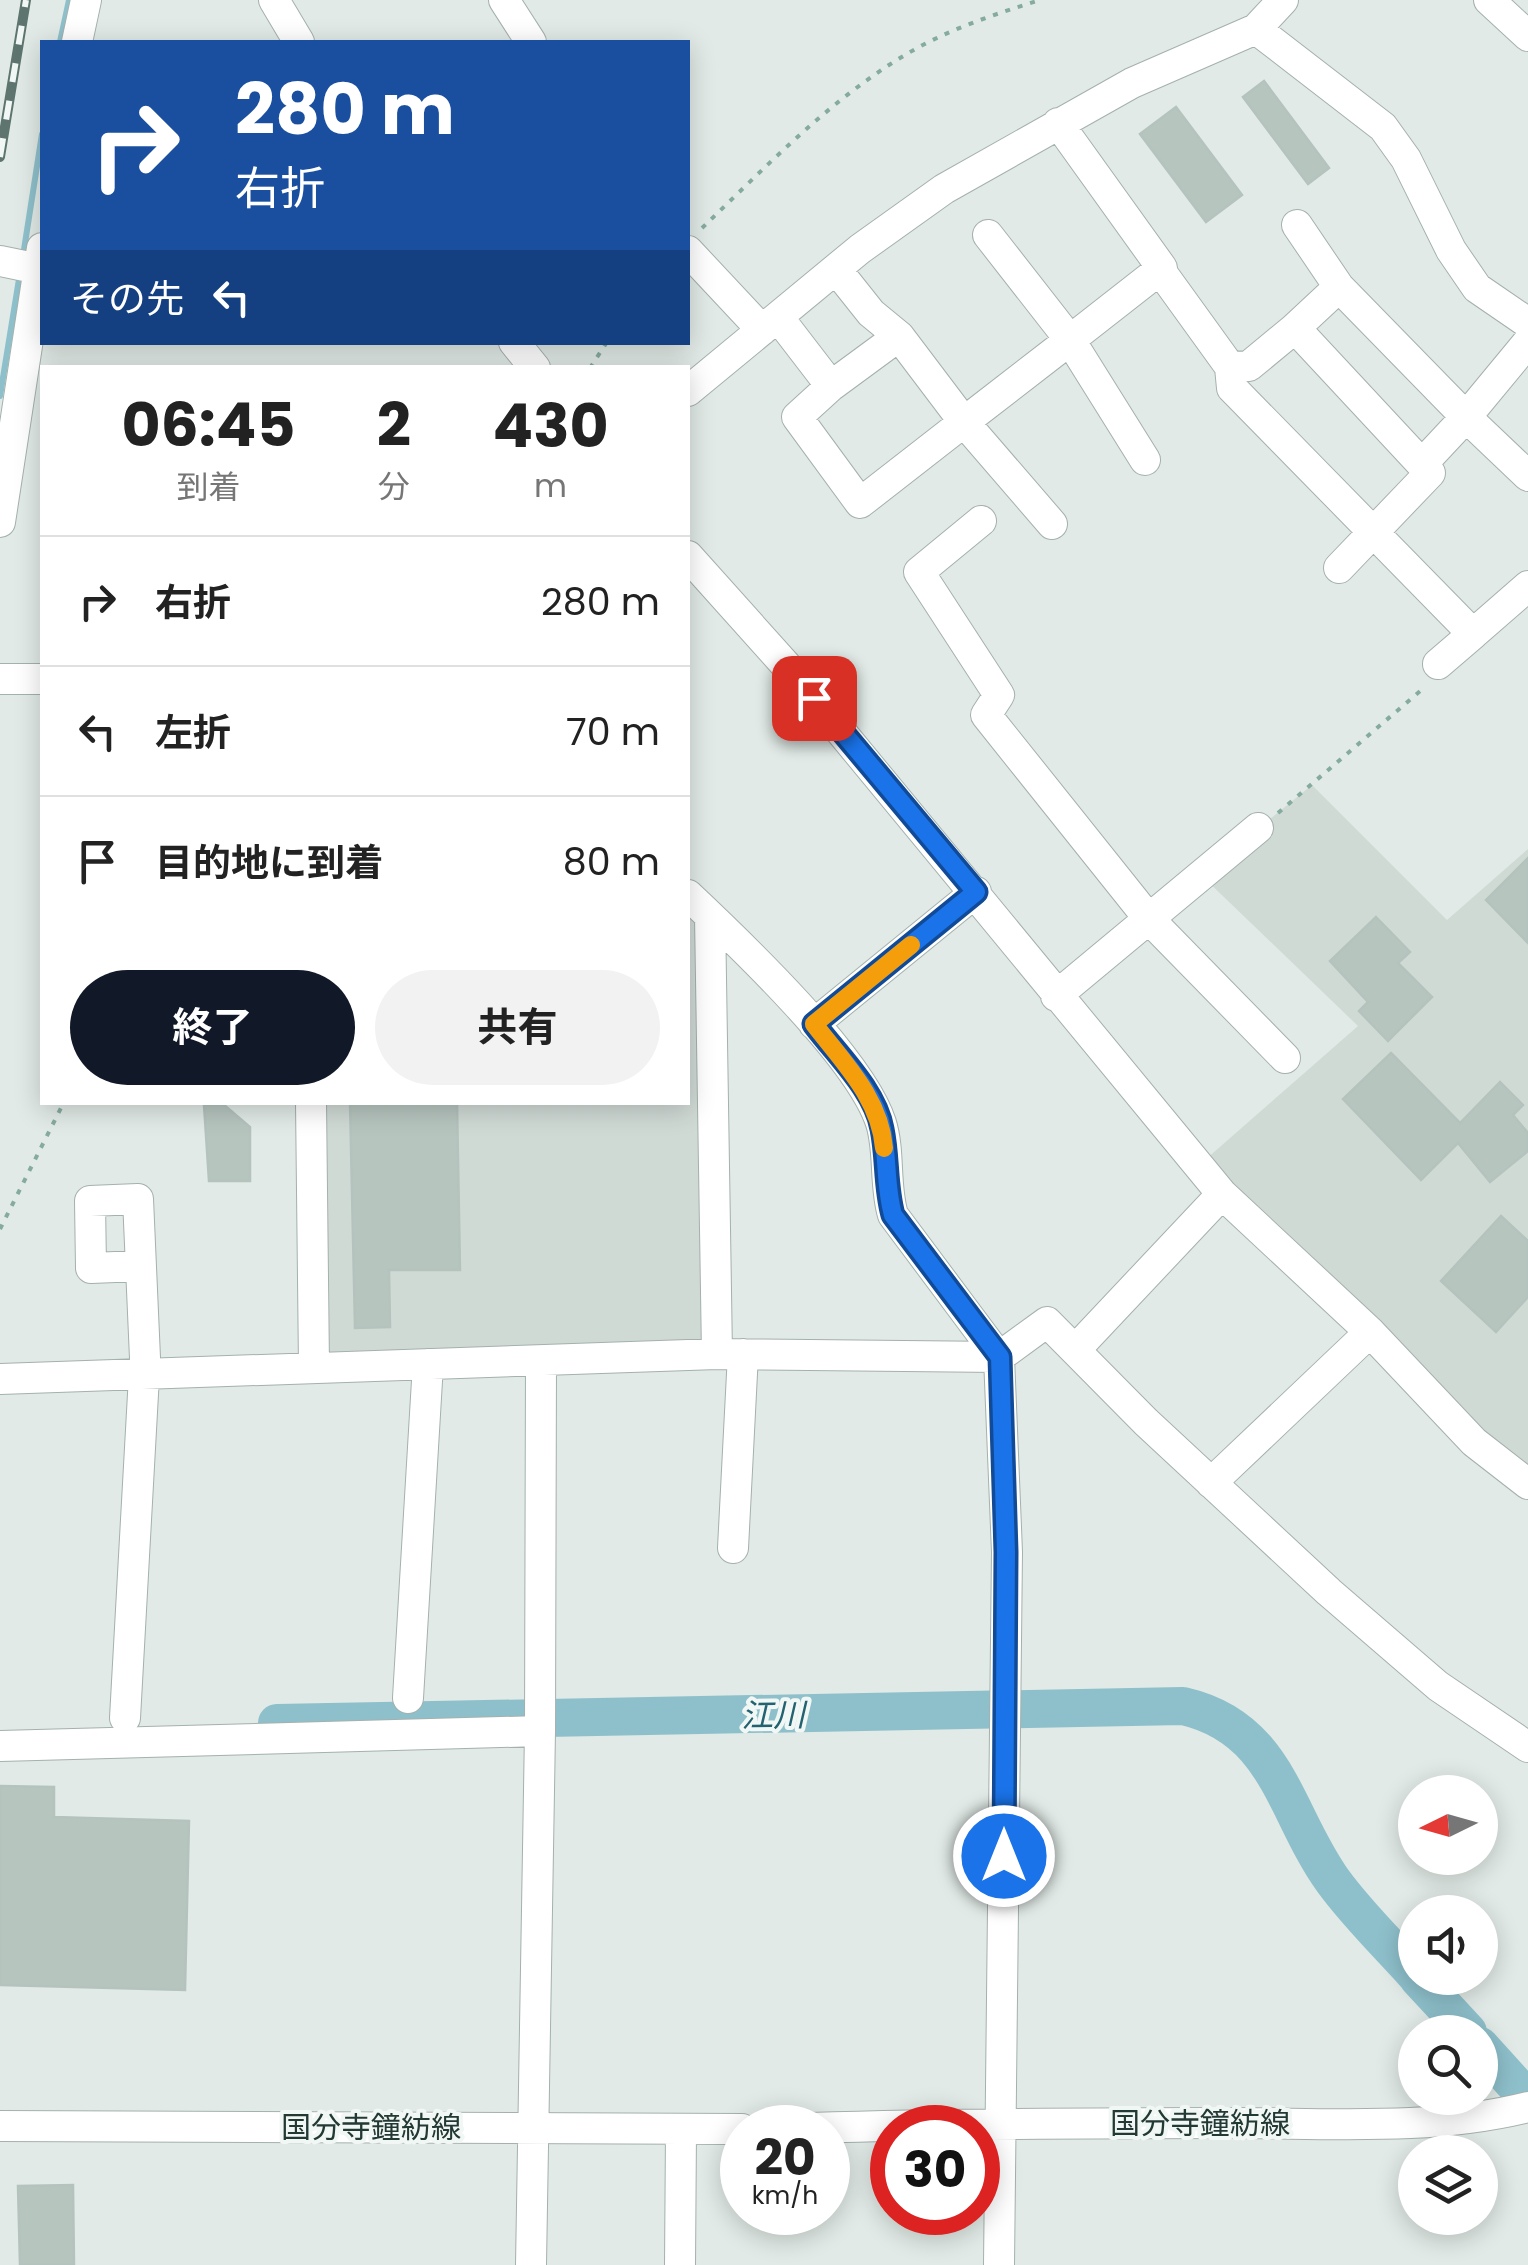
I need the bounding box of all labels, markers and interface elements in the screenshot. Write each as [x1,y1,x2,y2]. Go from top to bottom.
text: 280 m [235,60,455,159]
icon: right [70,80,200,210]
text: 右折 [235,157,325,220]
icon: left [204,270,259,325]
text: その先 [70,272,184,325]
text: 06:45 [121,383,295,467]
text: 2 [377,383,411,467]
text: 430 [493,384,609,468]
text: m [534,463,567,508]
text: 到着 [176,464,240,509]
text: 分 [378,464,410,509]
icon: right [70,574,125,629]
text: 280 m [541,575,660,628]
text: 右折 [155,576,231,629]
pin [772,656,857,741]
icon: arrive [787,671,842,726]
icon: left [70,704,125,759]
text: 70 m [566,705,660,758]
text: 左折 [155,706,231,759]
icon: arrive [70,834,125,889]
text: 80 m [563,835,660,888]
text: 目的地に到着 [155,836,383,889]
button: 終了 [70,970,355,1085]
button: 共有 [375,970,660,1085]
water label: 江川 [741,1692,808,1738]
north arrow [1398,1775,1498,1875]
map controls [1398,1775,1498,2235]
position arrow [952,1804,1056,1908]
button: sound [1398,1895,1498,1995]
button: search [1398,2015,1498,2115]
street label: 国分寺鐘紡線 [1110,2102,1290,2145]
speed limit sign: 30 [870,2105,1000,2235]
street label: 国分寺鐘紡線 [281,2106,461,2149]
text: 20 [754,2122,816,2193]
button: layers [1398,2135,1498,2235]
text: km/h [752,2178,818,2213]

